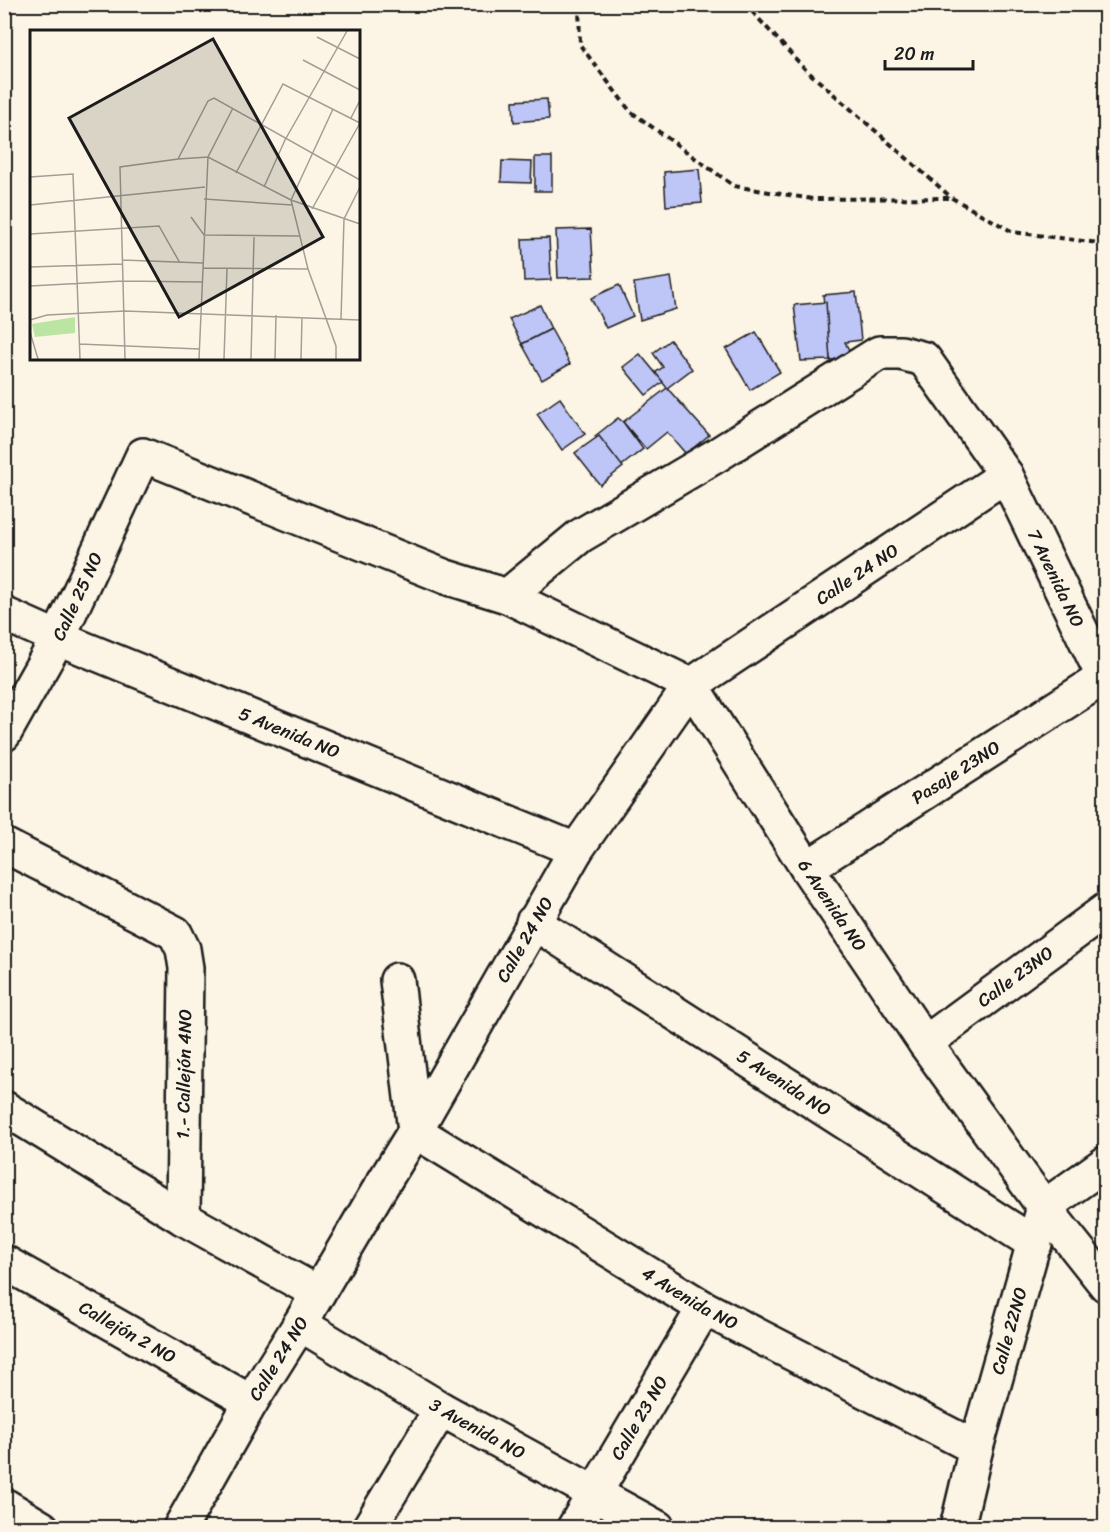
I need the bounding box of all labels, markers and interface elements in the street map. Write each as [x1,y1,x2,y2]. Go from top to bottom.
inset map [30,30,360,360]
scale bar [885,33,974,71]
text: 20 m [894,38,934,70]
street label: 7 Avenida NO [1018,523,1093,633]
street label: Calle 24 NO [809,535,905,614]
street label: Calle 25 NO [43,547,112,646]
street label: 5 Avenida NO [234,698,345,768]
street label: Pasaje 23NO [905,732,1007,813]
street label: 6 Avenida NO [789,852,875,958]
street label: Calle 24 NO [487,890,562,989]
street label: Calle 23NO [970,937,1061,1016]
street label: 1.- Callejón 4NO [167,1009,201,1139]
street label: 5 Avenida NO [730,1040,838,1125]
street label: 4 Avenida NO [635,1257,744,1339]
street label: Calle 22NO [982,1283,1037,1378]
street label: Callejón 2 NO [73,1292,182,1373]
street label: Calle 24 NO [240,1310,317,1407]
street label: Calle 23 NO [602,1369,677,1466]
street label: 3 Avenida NO [423,1389,531,1468]

